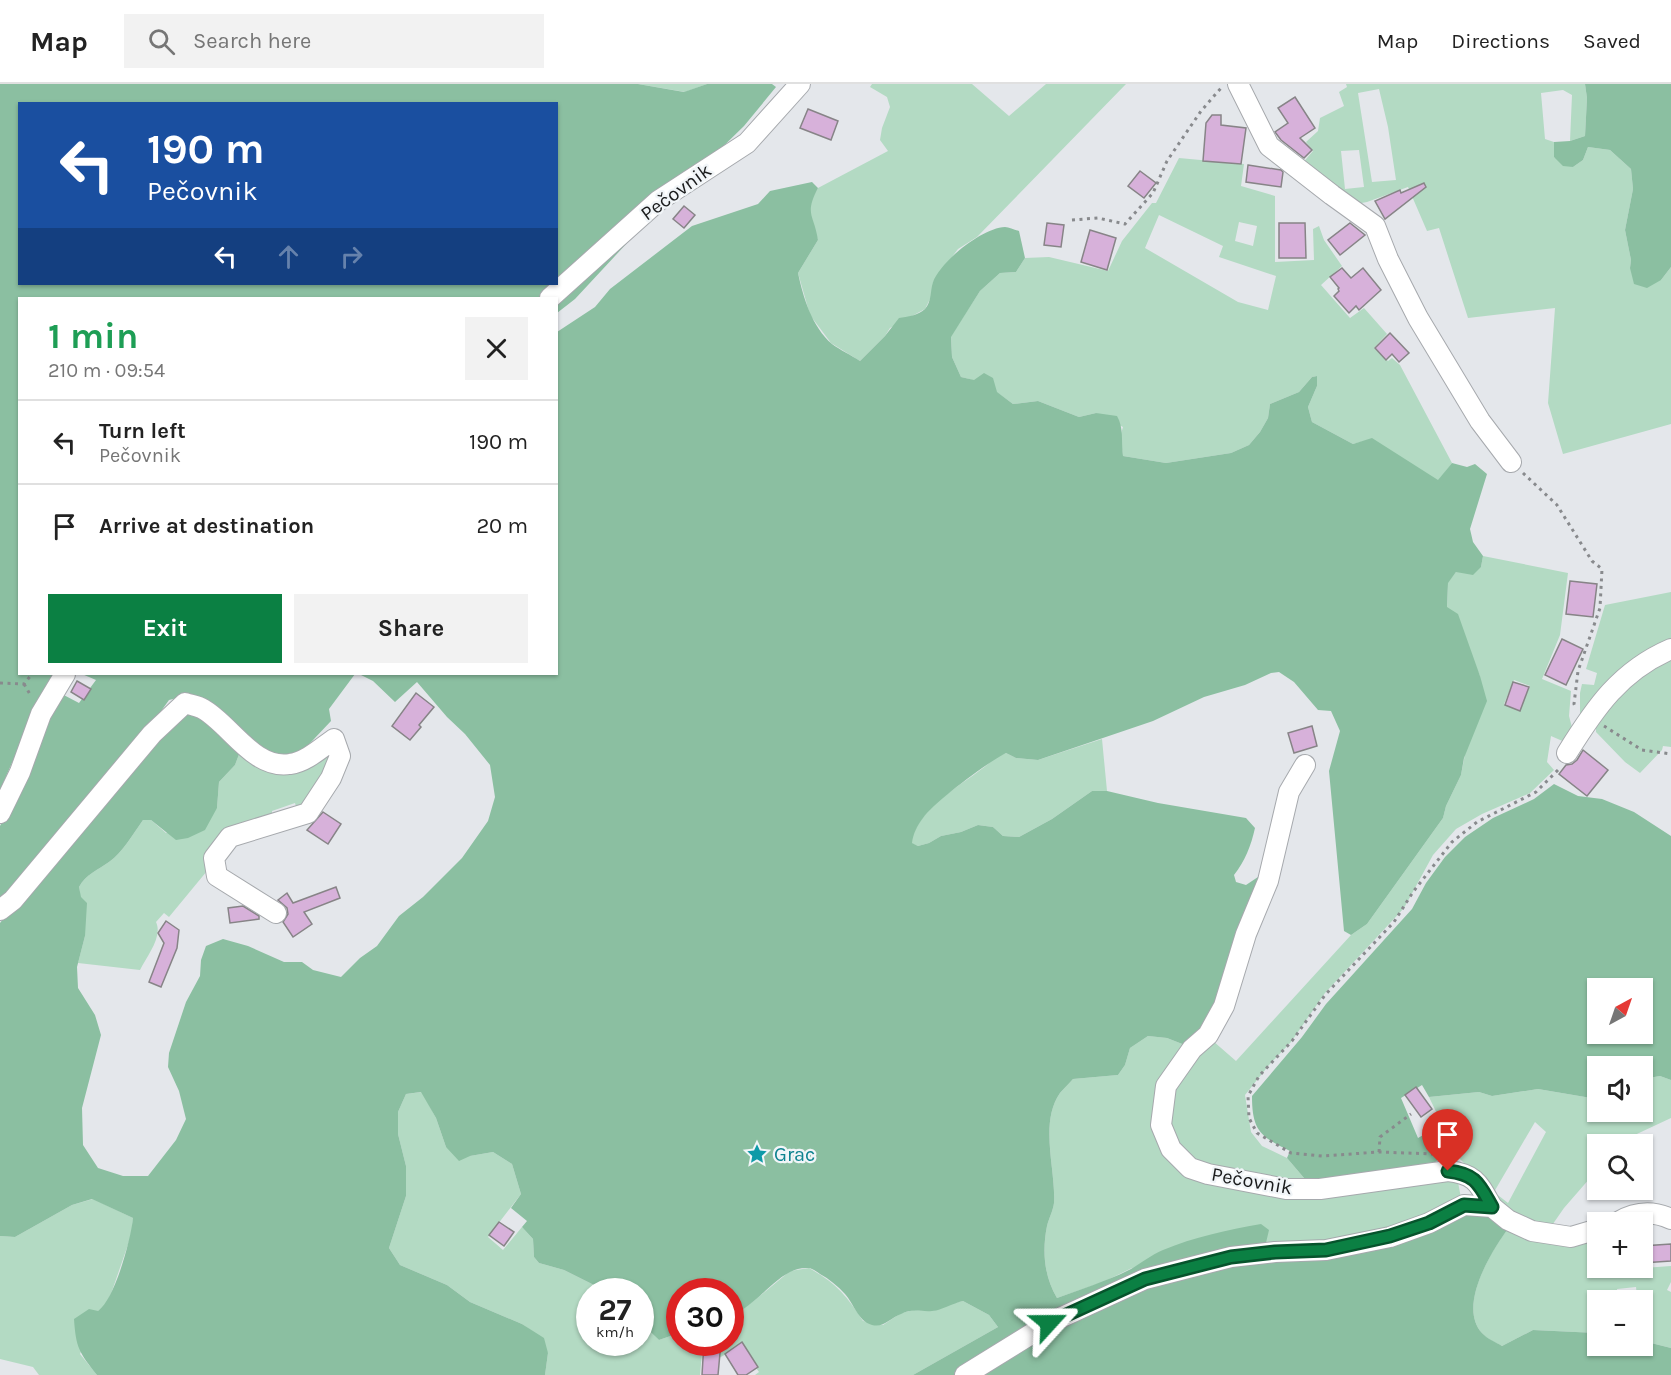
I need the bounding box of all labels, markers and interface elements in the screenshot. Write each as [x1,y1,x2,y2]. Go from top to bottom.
search box [124,14,544,68]
text: Map [30,25,88,58]
icon: search [145,25,178,58]
text: Search here [193,28,311,54]
text: Map [1377,29,1418,53]
text: Directions [1451,29,1550,53]
text: Saved [1583,29,1641,53]
text: 190 m [147,124,265,174]
icon: left [48,126,126,204]
street label: Pečovnik [636,159,716,225]
text: Pečovnik [147,175,258,207]
icon: left [209,240,242,273]
icon: ahead [272,240,305,273]
icon: right [335,240,368,273]
text: 1 min [48,315,138,357]
button: close [465,317,528,380]
text: 210 m · 09:54 [48,359,165,382]
text: Turn left [99,418,186,444]
icon: left [48,426,81,459]
text: 190 m [469,429,528,455]
text: Pečovnik [99,444,181,467]
icon: arrive [48,510,81,543]
text: Arrive at destination [99,513,314,539]
text: 20 m [476,513,528,539]
button: Exit [48,594,282,663]
button: Share [294,594,528,663]
north arrow [1587,978,1653,1044]
map controls [1587,978,1653,1356]
button: sound [1587,1056,1653,1122]
pin [1422,1109,1473,1171]
icon: arrive [1431,1118,1464,1151]
button: search [1587,1134,1653,1200]
place icon: Grac [745,1142,769,1166]
place label: Grac [774,1143,815,1166]
street label: Pečovnik [1210,1163,1294,1199]
button: + [1587,1212,1653,1278]
speed limit sign: 30 [666,1278,744,1356]
button: − [1587,1290,1653,1356]
position arrow [1017,1291,1081,1355]
text: 27 [598,1292,632,1328]
text: km/h [596,1323,634,1341]

